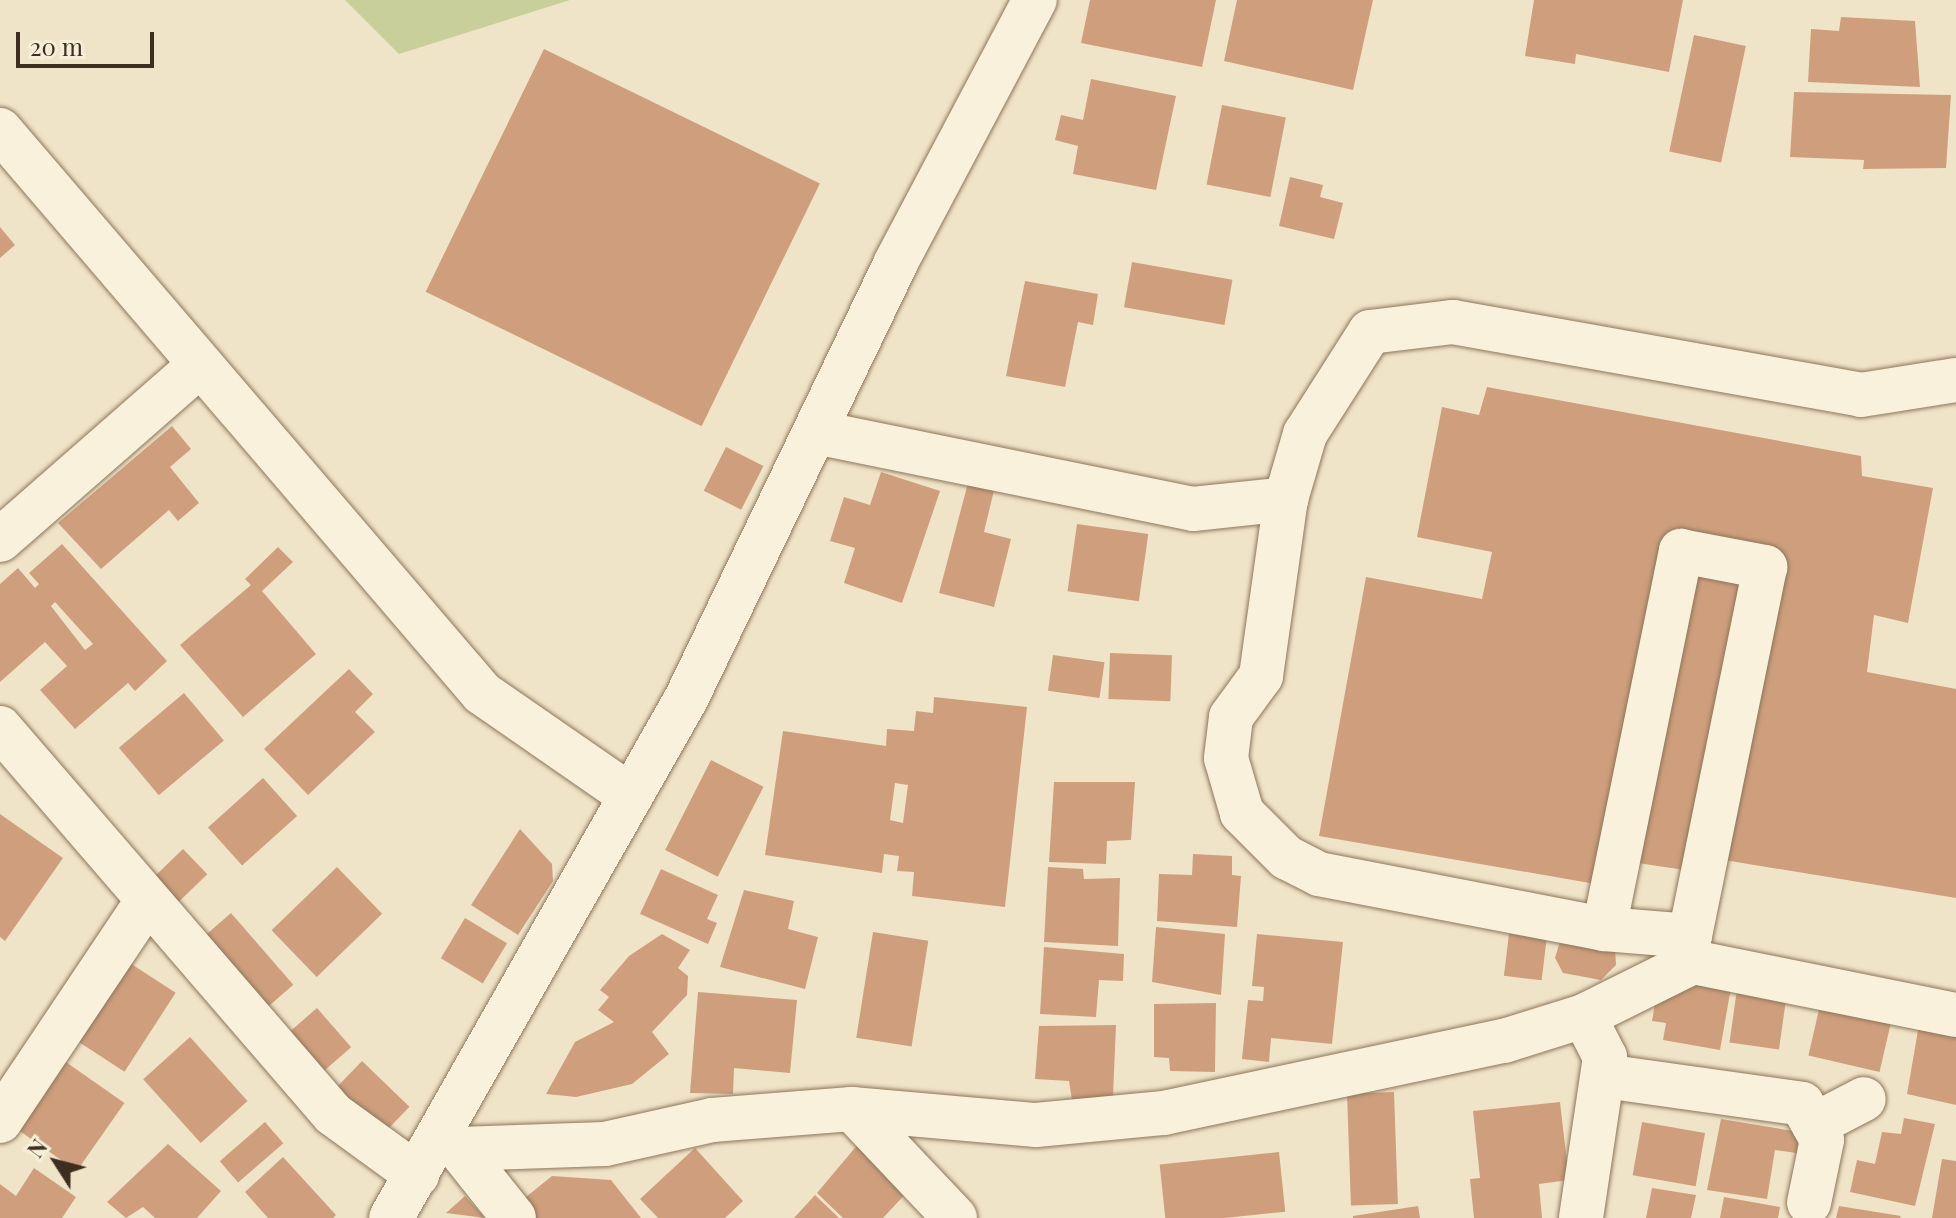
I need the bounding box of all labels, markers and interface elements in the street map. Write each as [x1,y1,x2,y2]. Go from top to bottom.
scale bar [20,16,158,66]
text: 20 m [30,30,83,62]
north arrow [16,1122,96,1202]
text: N [20,1133,53,1163]

